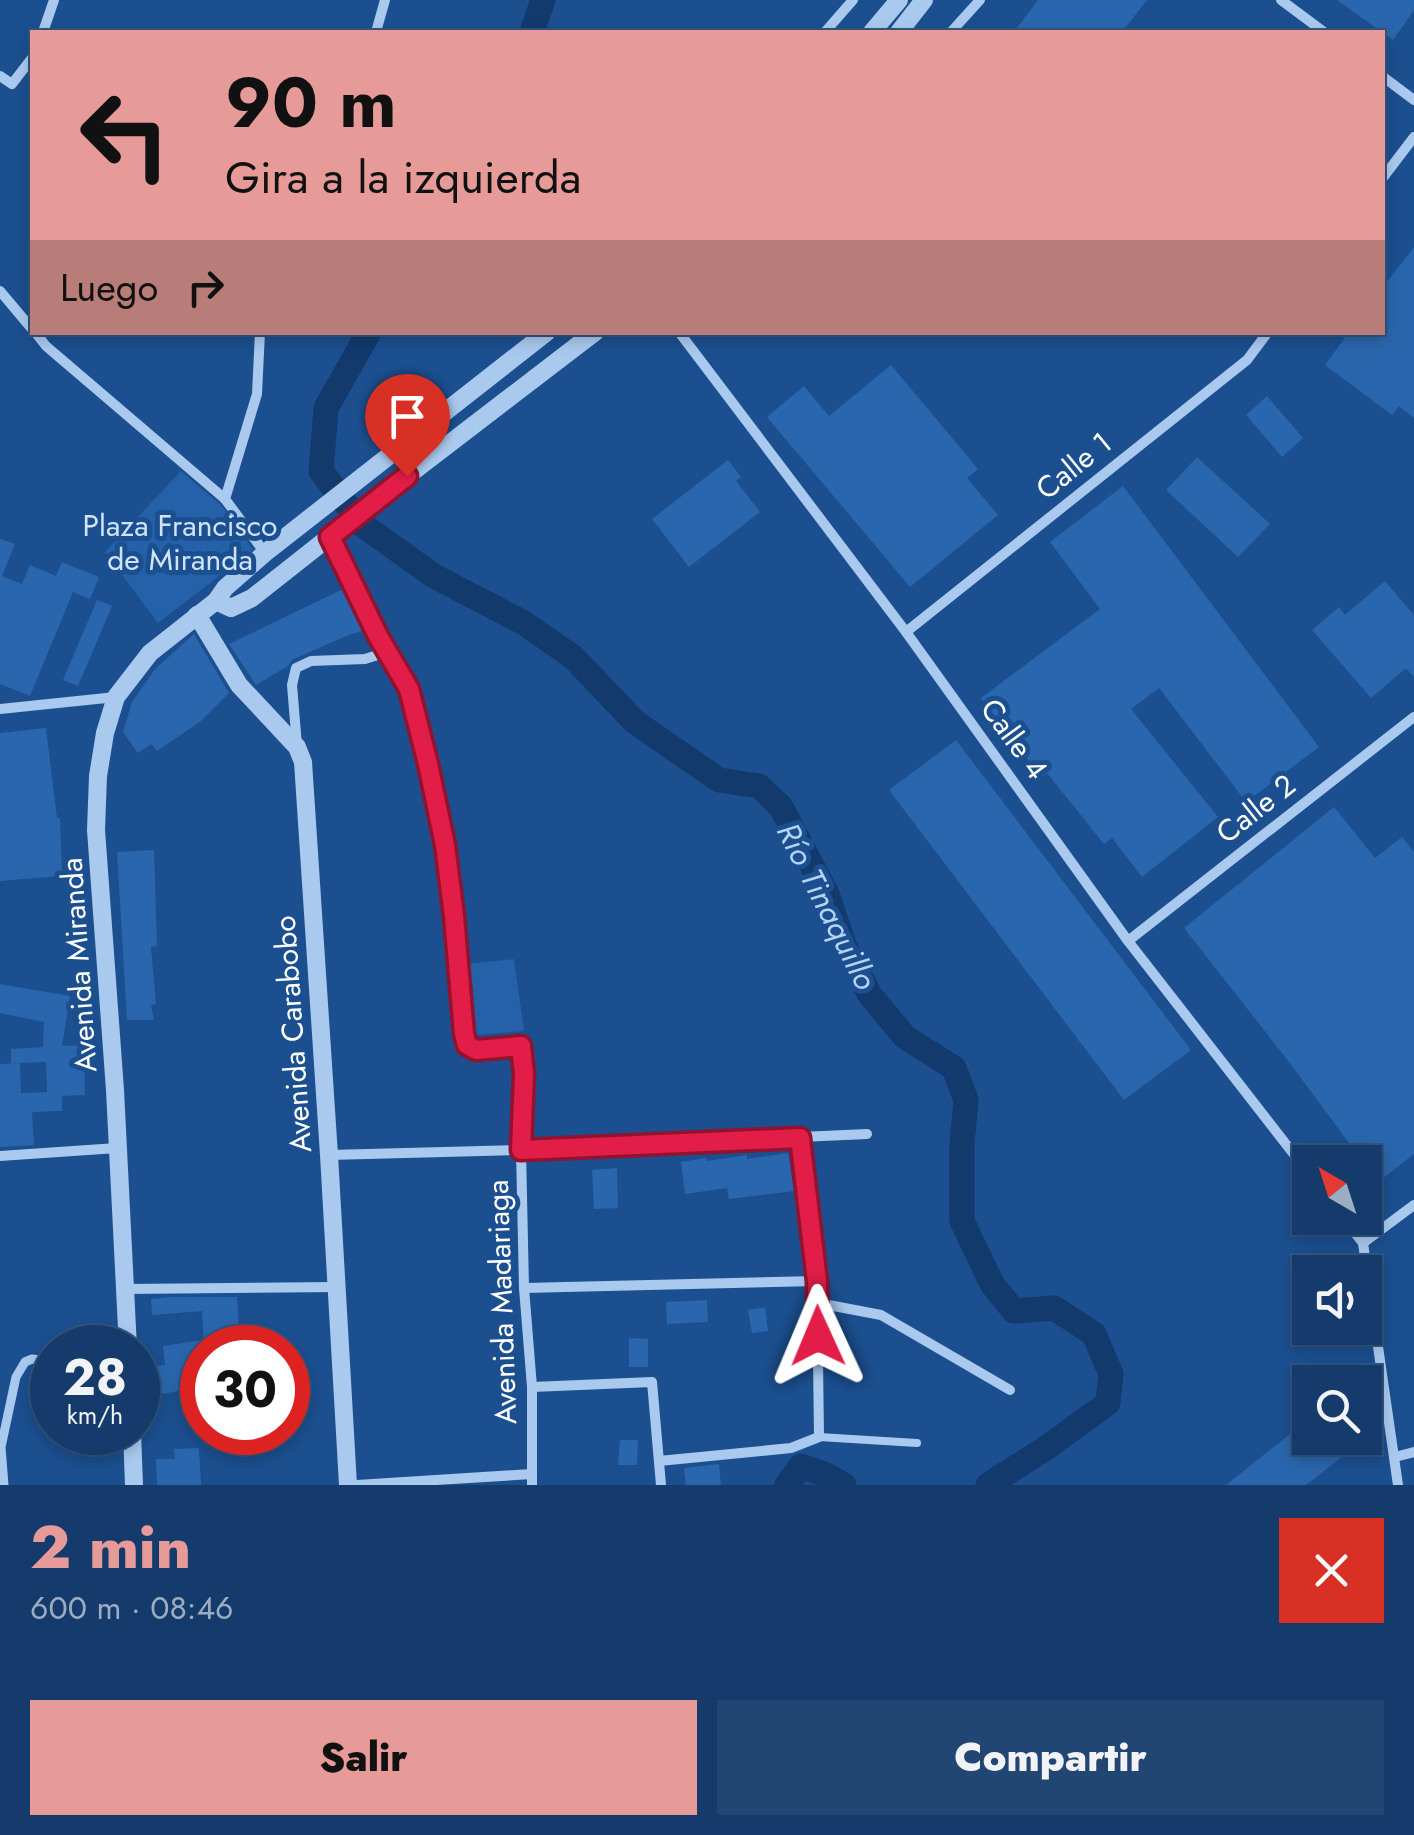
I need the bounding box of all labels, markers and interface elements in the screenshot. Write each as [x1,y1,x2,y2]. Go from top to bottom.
text: 90 m [225,52,397,153]
icon: left [60,70,190,200]
text: Gira a la izquierda [225,145,581,210]
text: Luego [60,260,158,315]
icon: right [178,260,233,315]
pin [365,374,450,477]
icon: arrive [380,389,435,444]
street label: Calle 1 [1026,422,1121,510]
park label: Plaza Francisco de Miranda [83,504,277,581]
street label: Calle 4 [970,689,1058,788]
street label: Calle 2 [1207,764,1305,853]
water label: Río Tinaquillo [765,815,889,997]
street label: Avenida Miranda [50,856,107,1074]
street label: Avenida Carabobo [263,914,322,1154]
north arrow [1292,1145,1382,1235]
map controls [1292,1145,1382,1455]
street label: Avenida Madariaga [476,1179,527,1425]
button: sound [1292,1255,1382,1345]
position arrow [766,1284,870,1388]
speed limit sign: 30 [180,1325,310,1455]
text: 28 [63,1341,127,1414]
button: search [1292,1365,1382,1455]
text: km/h [67,1397,123,1433]
text: 2 min [30,1504,191,1591]
button: close [1279,1518,1384,1623]
text: 600 m · 08:46 [30,1585,234,1631]
button: Salir [30,1700,697,1815]
button: Compartir [717,1700,1384,1815]

